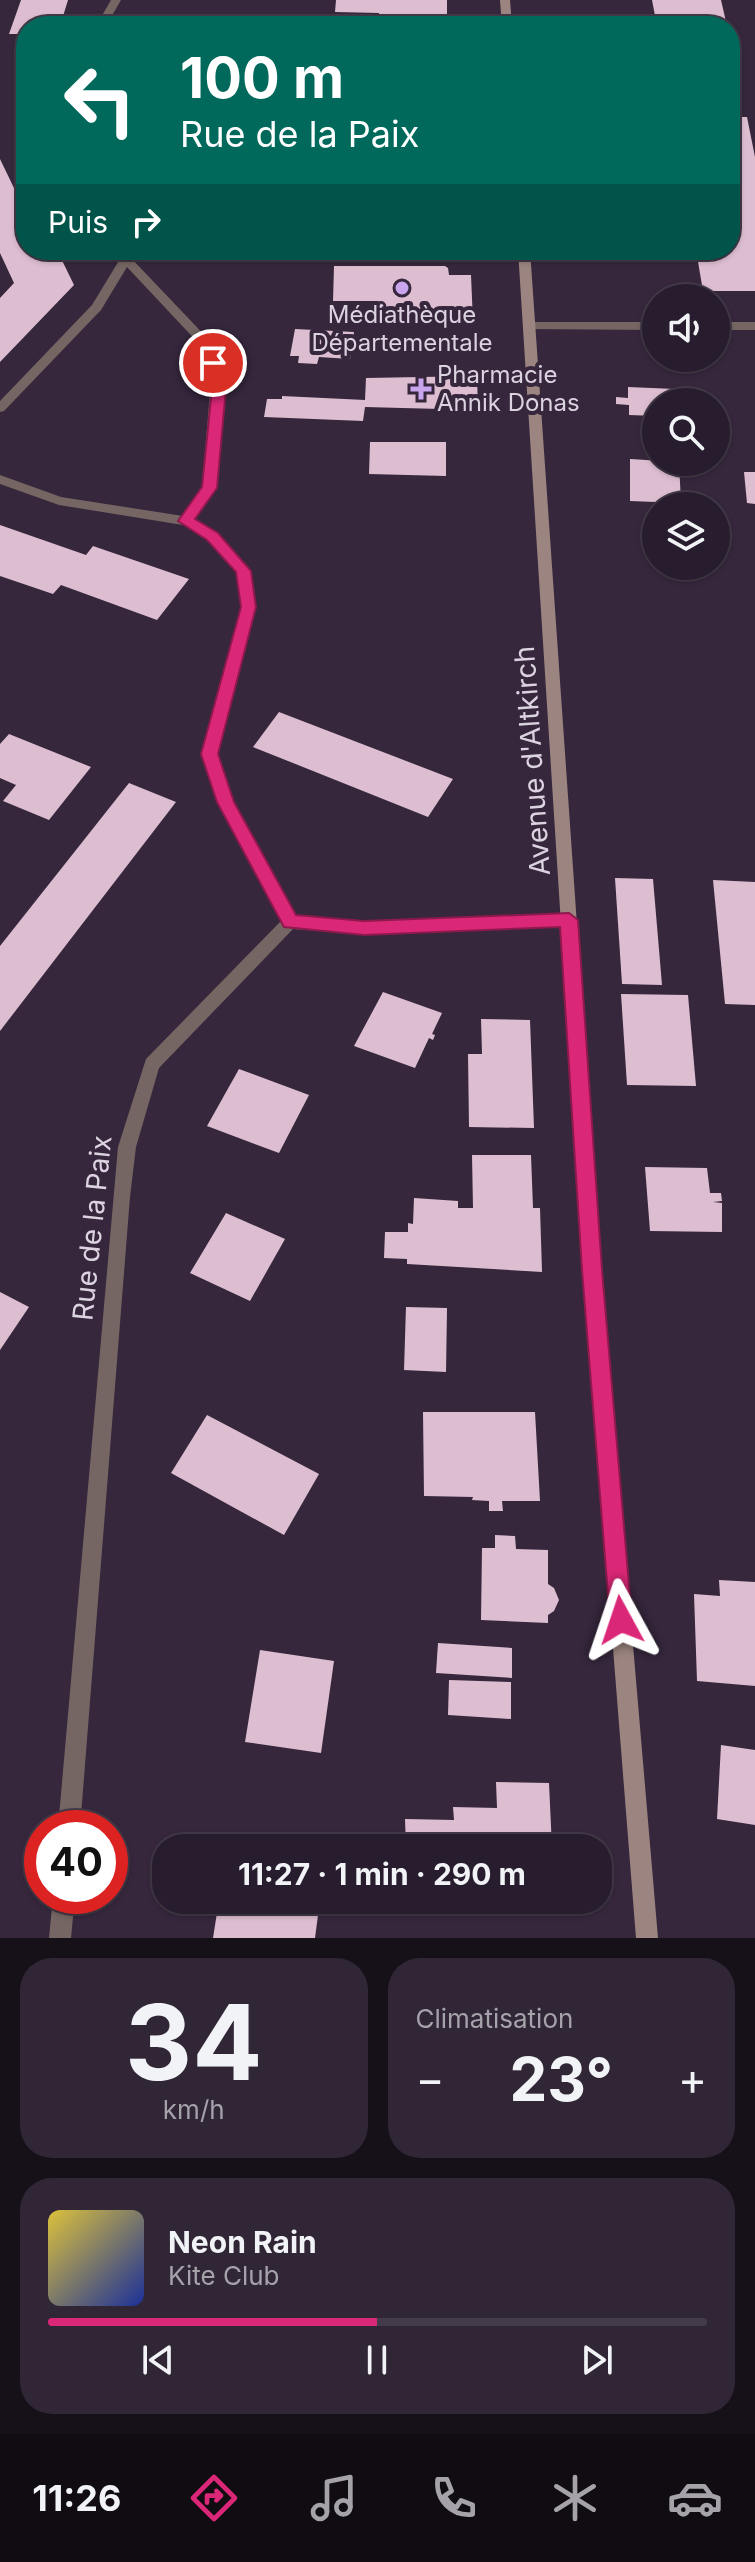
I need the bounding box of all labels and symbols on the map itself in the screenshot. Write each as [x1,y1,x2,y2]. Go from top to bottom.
marker: Médiathèque Départementale [393,279,411,297]
place label: Médiathèque Départementale [311,300,493,357]
pin [179,329,247,397]
place label: Pharmacie Annik Donas [437,360,580,417]
marker: Pharmacie Annik Donas [412,380,430,398]
street label: Avenue d'Altkirch [507,645,557,877]
street label: Rue de la Paix [65,1134,119,1322]
position arrow [579,1578,663,1662]
speed limit sign: 40 [24,1810,128,1914]

